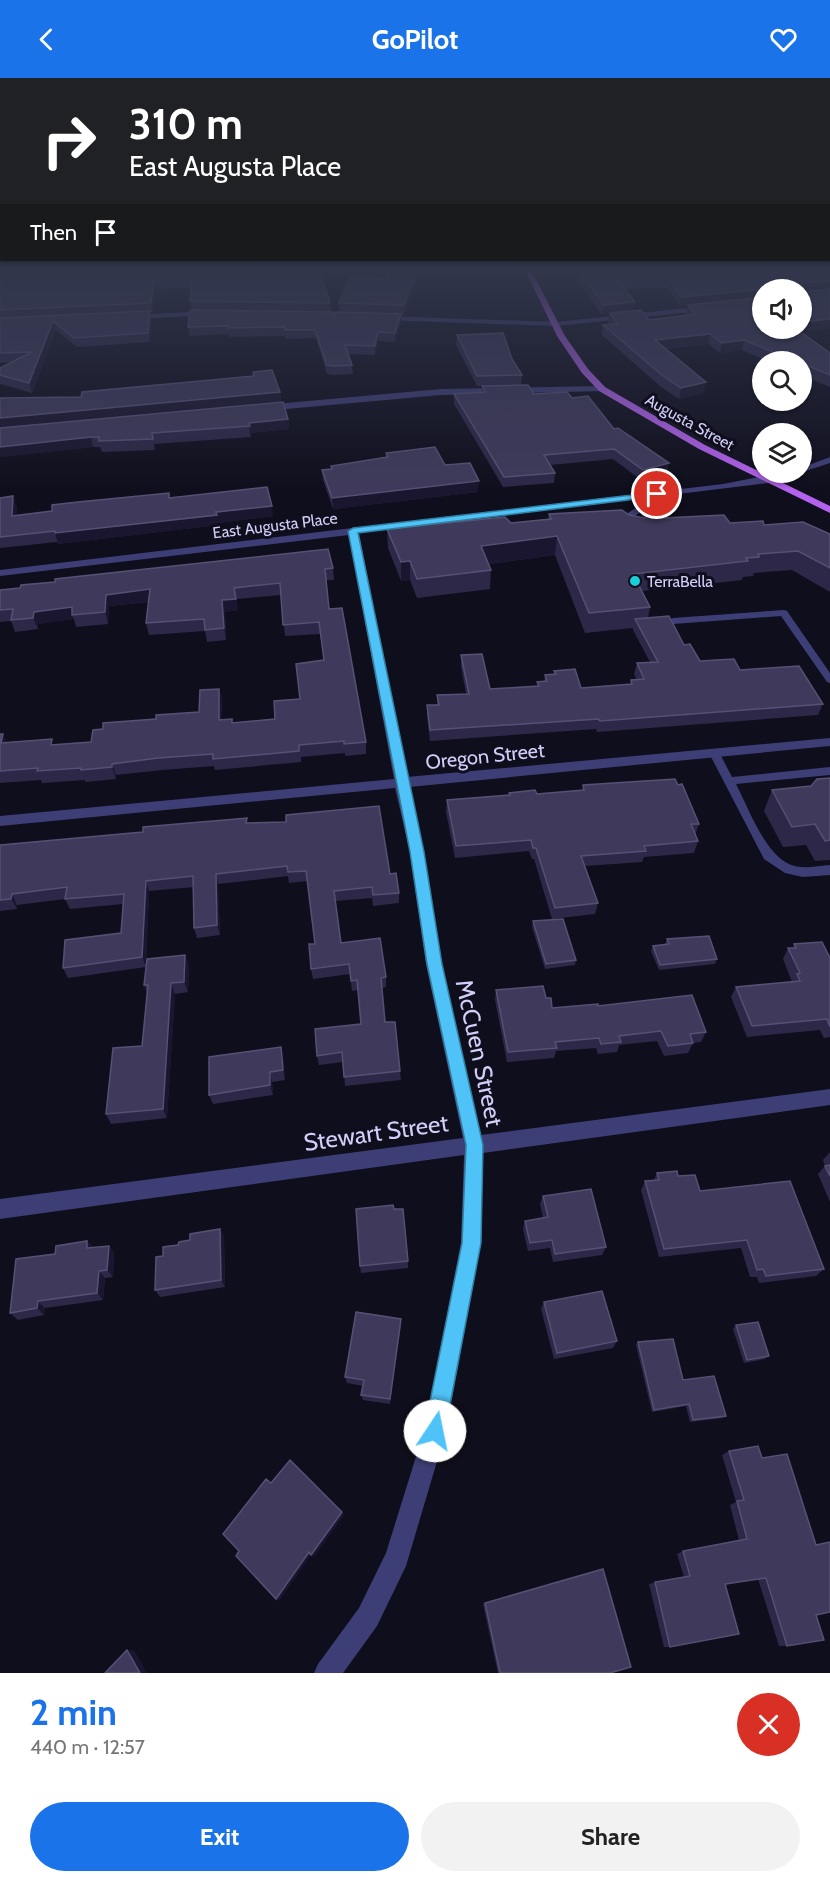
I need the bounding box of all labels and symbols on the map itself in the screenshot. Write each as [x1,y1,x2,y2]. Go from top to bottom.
street label: Augusta Street [642,390,738,455]
pin [631,468,682,519]
street label: East Augusta Place [212,508,339,543]
place label: TerraBella [647,572,713,591]
marker: TerraBella [628,574,642,588]
street label: Oregon Street [424,738,546,774]
street label: McCuen Street [450,977,509,1129]
street label: Stewart Street [302,1108,450,1157]
position arrow [403,1399,467,1463]

